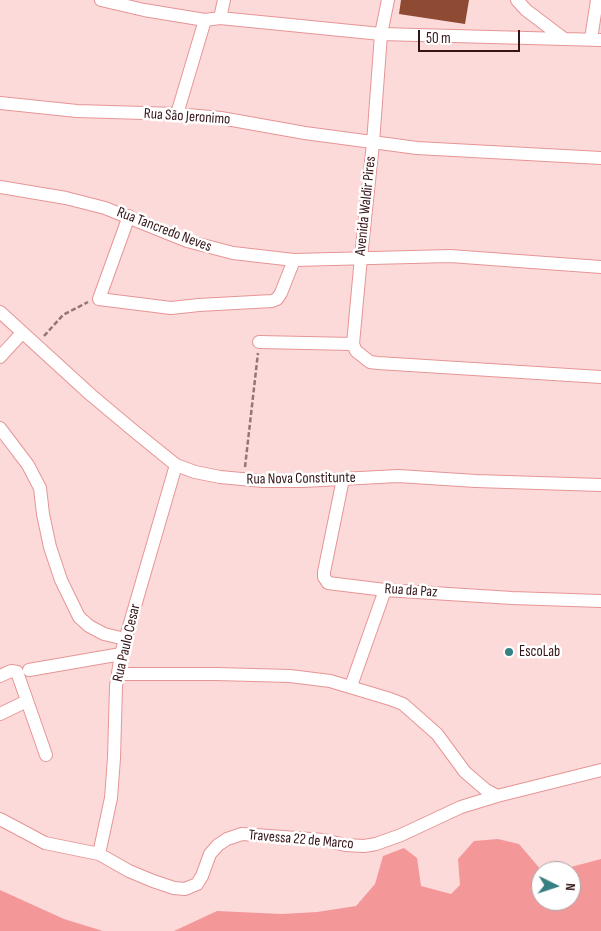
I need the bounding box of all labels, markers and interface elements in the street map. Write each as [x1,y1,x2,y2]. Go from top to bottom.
scale bar [421,20,524,52]
text: 50 m [426,29,451,48]
street label: Rua São Jeronimo [143,105,231,129]
street label: Avenida Waldir Pires [352,155,380,257]
street label: Rua Tancredo Neves [114,204,214,256]
street label: Rua Nova Constitunte [246,469,356,489]
street label: Rua da Paz [384,580,438,602]
street label: Rua Paulo Cesar [109,602,145,684]
place label: EscoLab [519,643,560,661]
marker: EscoLab [503,646,515,658]
street label: Travessa 22 de Marco [248,826,354,854]
north arrow [531,861,581,911]
text: N [562,883,579,891]

